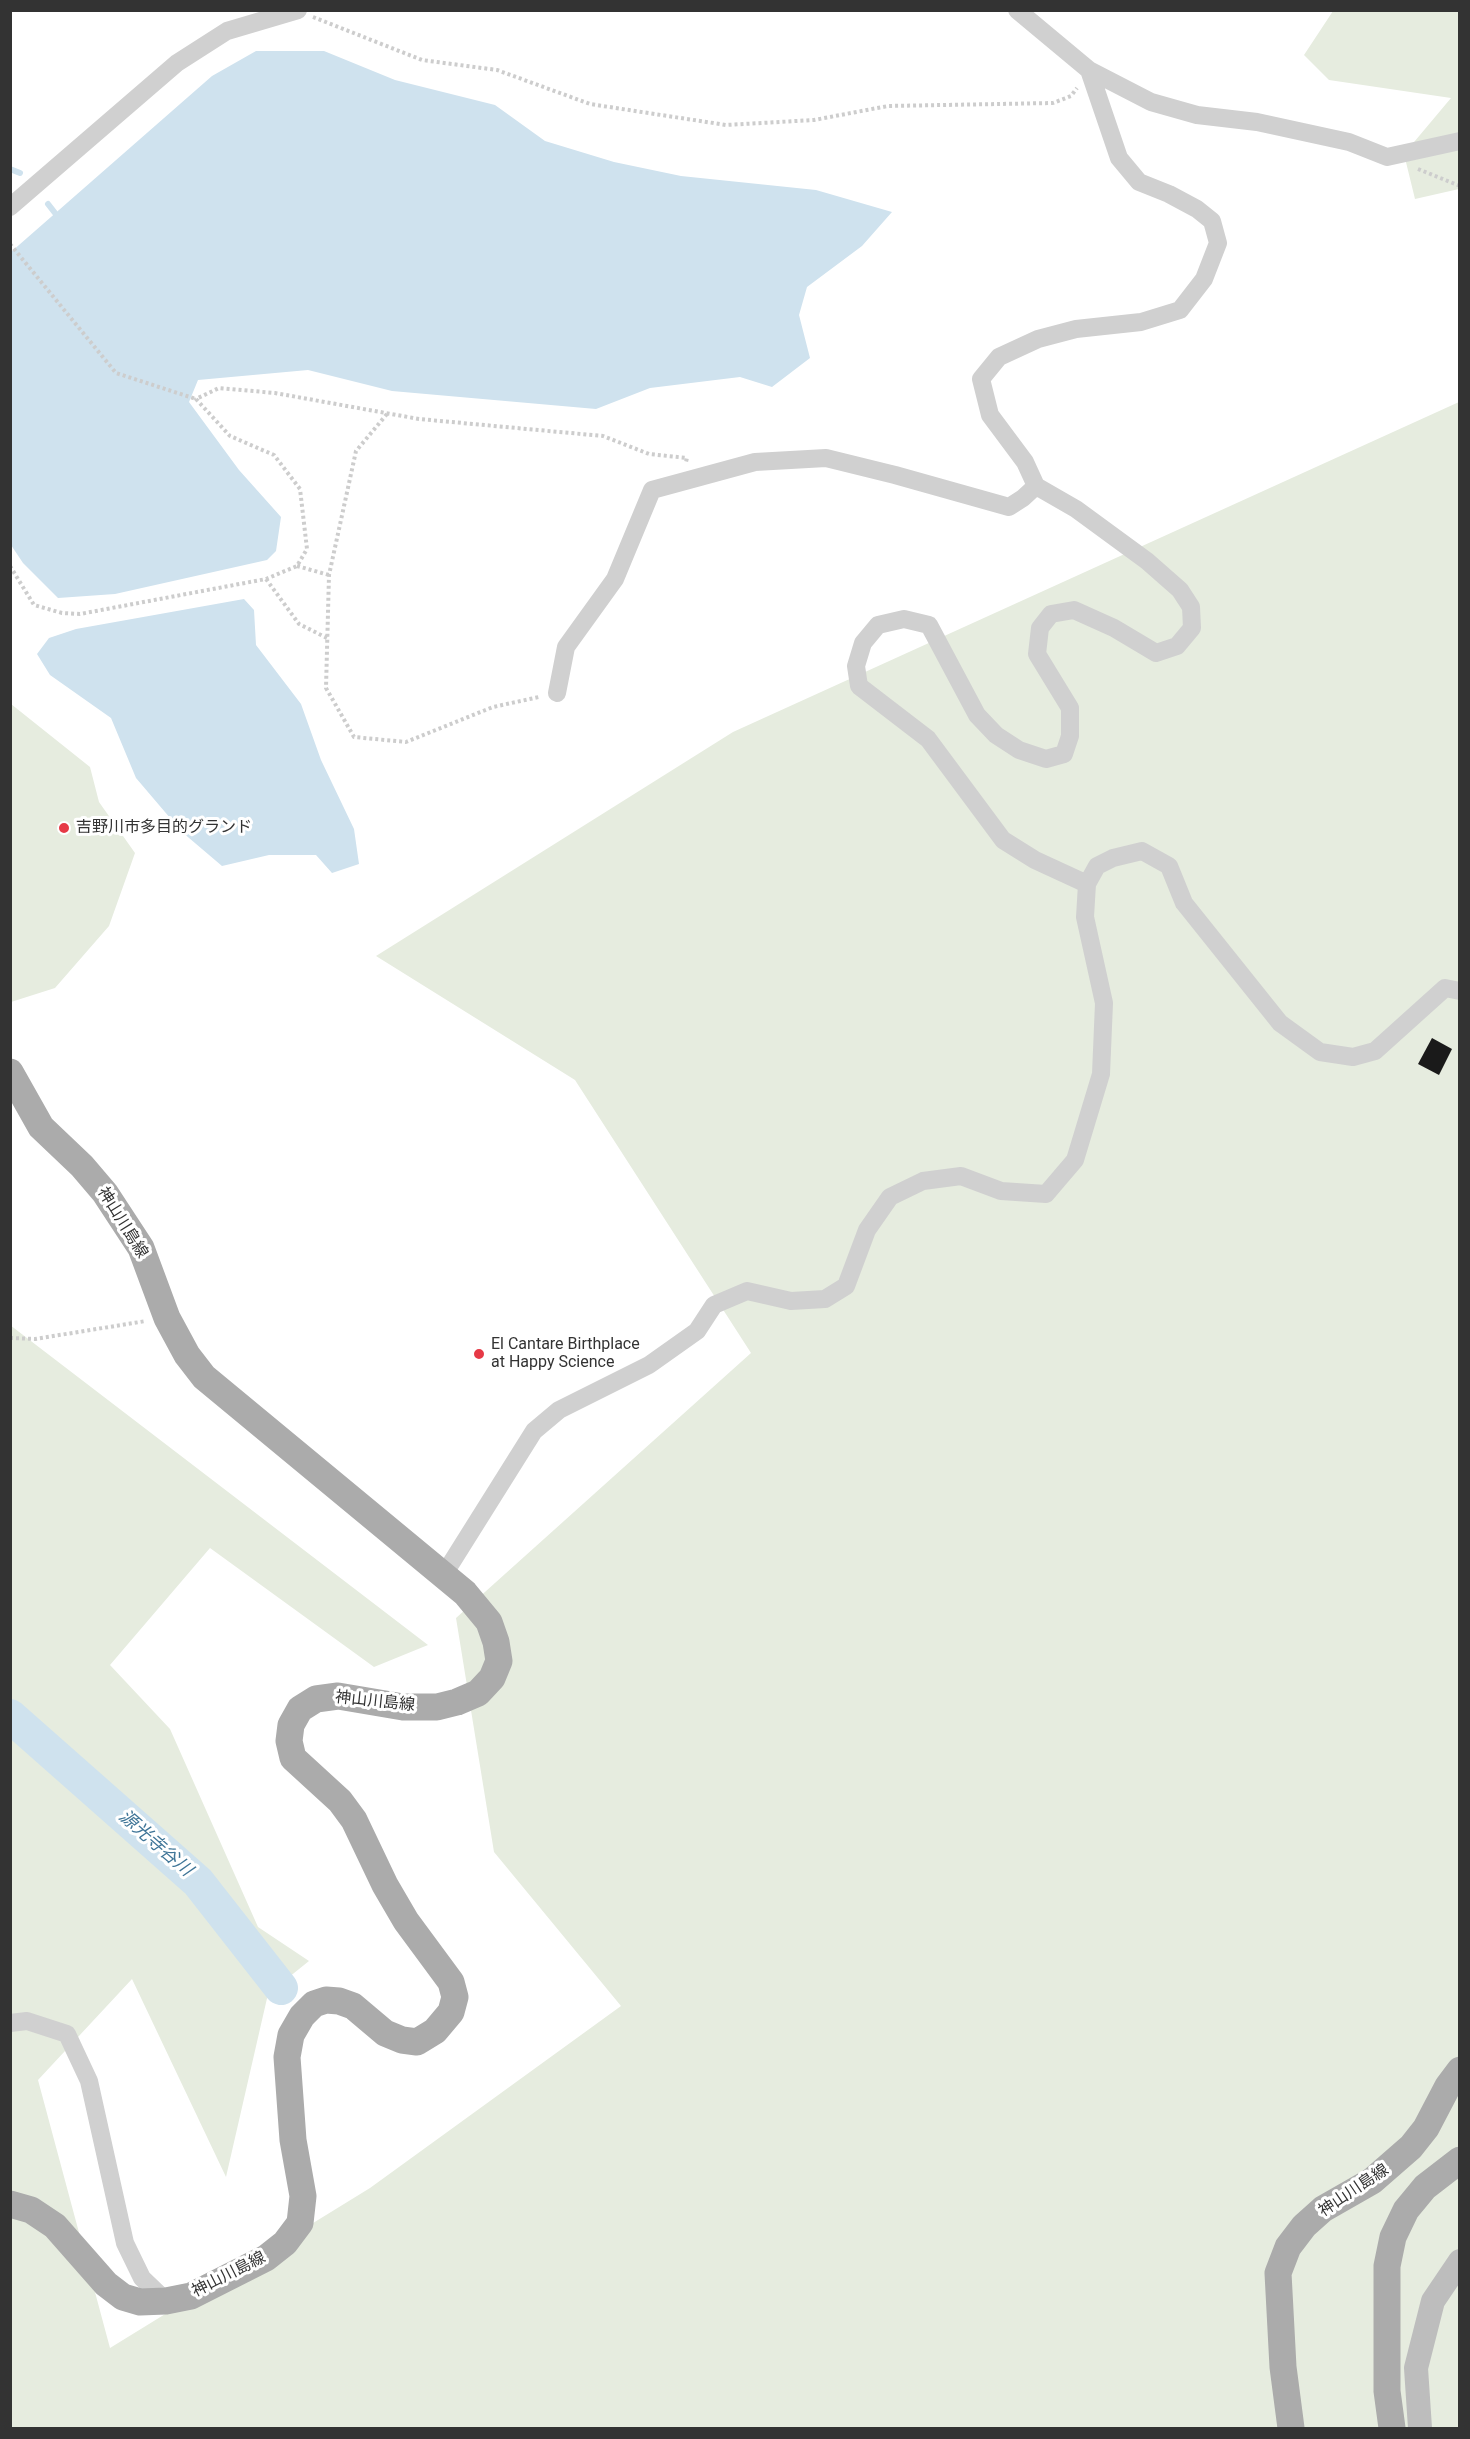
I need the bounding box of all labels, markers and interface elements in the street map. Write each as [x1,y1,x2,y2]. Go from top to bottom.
place label: 吉野川市多目的グランド [76,818,252,838]
marker: 吉野川市多目的グランド [57,821,71,835]
street label: 神山川島線 [93,1184,151,1262]
place label: El Cantare Birthplace at Happy Science [491,1335,640,1373]
marker: El Cantare Birthplace at Happy Science [472,1347,486,1361]
street label: 神山川島線 [334,1688,416,1716]
water label: 源光寺谷川 [114,1806,196,1882]
street label: 神山川島線 [1315,2161,1393,2221]
street label: 神山川島線 [189,2248,269,2302]

